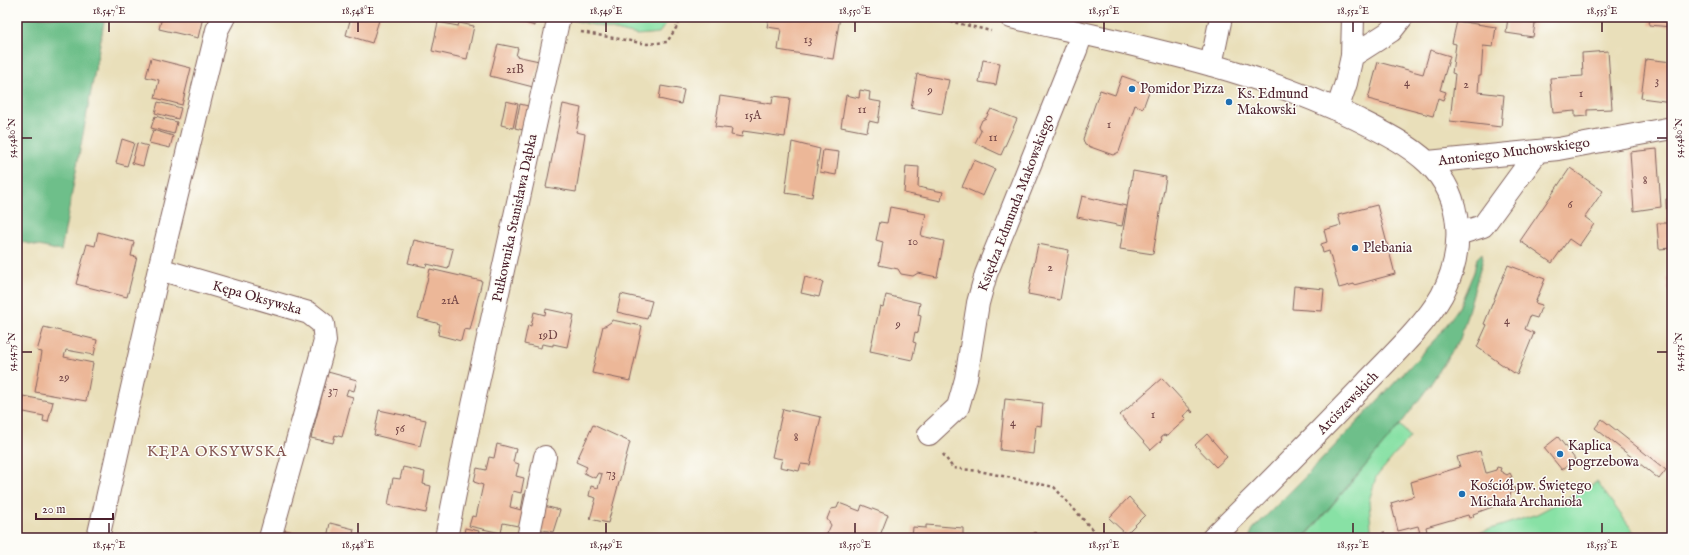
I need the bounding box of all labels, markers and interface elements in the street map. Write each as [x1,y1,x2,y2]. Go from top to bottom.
text: 18.547°E [93,5,125,18]
text: 18.548°E [342,5,374,18]
text: 18.549°E [590,5,622,18]
text: 18.550°E [839,5,871,18]
text: 18.551°E [1089,5,1120,18]
text: 18.552°E [1337,5,1369,18]
text: 18.553°E [1587,5,1618,18]
house number: 13 [804,32,812,47]
house number: 21B [506,62,524,77]
house number: 3 [1655,73,1659,88]
house number: 4 [1404,75,1410,90]
house number: 2 [1463,77,1469,92]
place label: Pomidor Pizza [1140,80,1225,98]
house number: 9 [926,83,933,98]
marker: Pomidor Pizza [1127,84,1137,94]
place label: Ks. Edmund Makowski [1237,85,1309,119]
house number: 1 [1579,86,1583,101]
marker: Ks. Edmund Makowski [1224,97,1234,107]
house number: 11 [858,102,866,117]
house number: 15A [745,108,762,123]
street label: Księdza Edmunda Makowskiego [974,112,1058,294]
house number: 1 [1107,117,1111,132]
text: 54.5480°N [6,118,19,158]
text: 54.5480°N [1673,118,1686,158]
house number: 11 [989,130,997,145]
street label: Pułkownika Stanisława Dąbka [488,131,542,304]
street label: Antoniego Muchowskiego [1436,134,1591,170]
house number: 8 [1643,173,1648,188]
house number: 6 [1567,197,1573,212]
house number: 10 [908,234,918,249]
place label: Plebania [1363,239,1413,257]
marker: Plebania [1350,243,1360,253]
house number: 2 [1047,260,1053,275]
street label: Kępa Oksywska [210,277,304,320]
house number: 21A [441,293,460,308]
house number: 4 [1504,313,1510,328]
house number: 9 [894,317,901,332]
house number: 19D [538,328,558,343]
text: 54.5475°N [6,332,19,372]
text: 54.5475°N [1673,332,1686,372]
street label: Arciszewskich [1313,367,1383,439]
house number: 29 [59,370,69,385]
house number: 37 [328,383,338,398]
house number: 1 [1151,407,1155,422]
house number: 4 [1010,415,1016,430]
house number: 56 [395,421,406,436]
house number: 8 [794,430,799,445]
place label: Kaplica pogrzebowa [1568,437,1640,471]
district label: KĘPA OKSYWSKA [147,442,287,461]
marker: Kaplica pogrzebowa [1555,449,1565,459]
house number: 73 [606,466,616,481]
place label: Kościół pw. Świętego Michała Archanioła [1470,476,1592,511]
marker: Kościół pw. Świętego Michała Archanioła [1457,489,1467,499]
scale bar [36,495,113,521]
text: 20 m [42,502,65,517]
text: 18.547°E [93,539,125,552]
text: 18.548°E [342,539,374,552]
text: 18.549°E [590,539,622,552]
text: 18.550°E [839,539,871,552]
text: 18.551°E [1089,539,1120,552]
text: 18.552°E [1337,539,1369,552]
text: 18.553°E [1587,539,1618,552]

